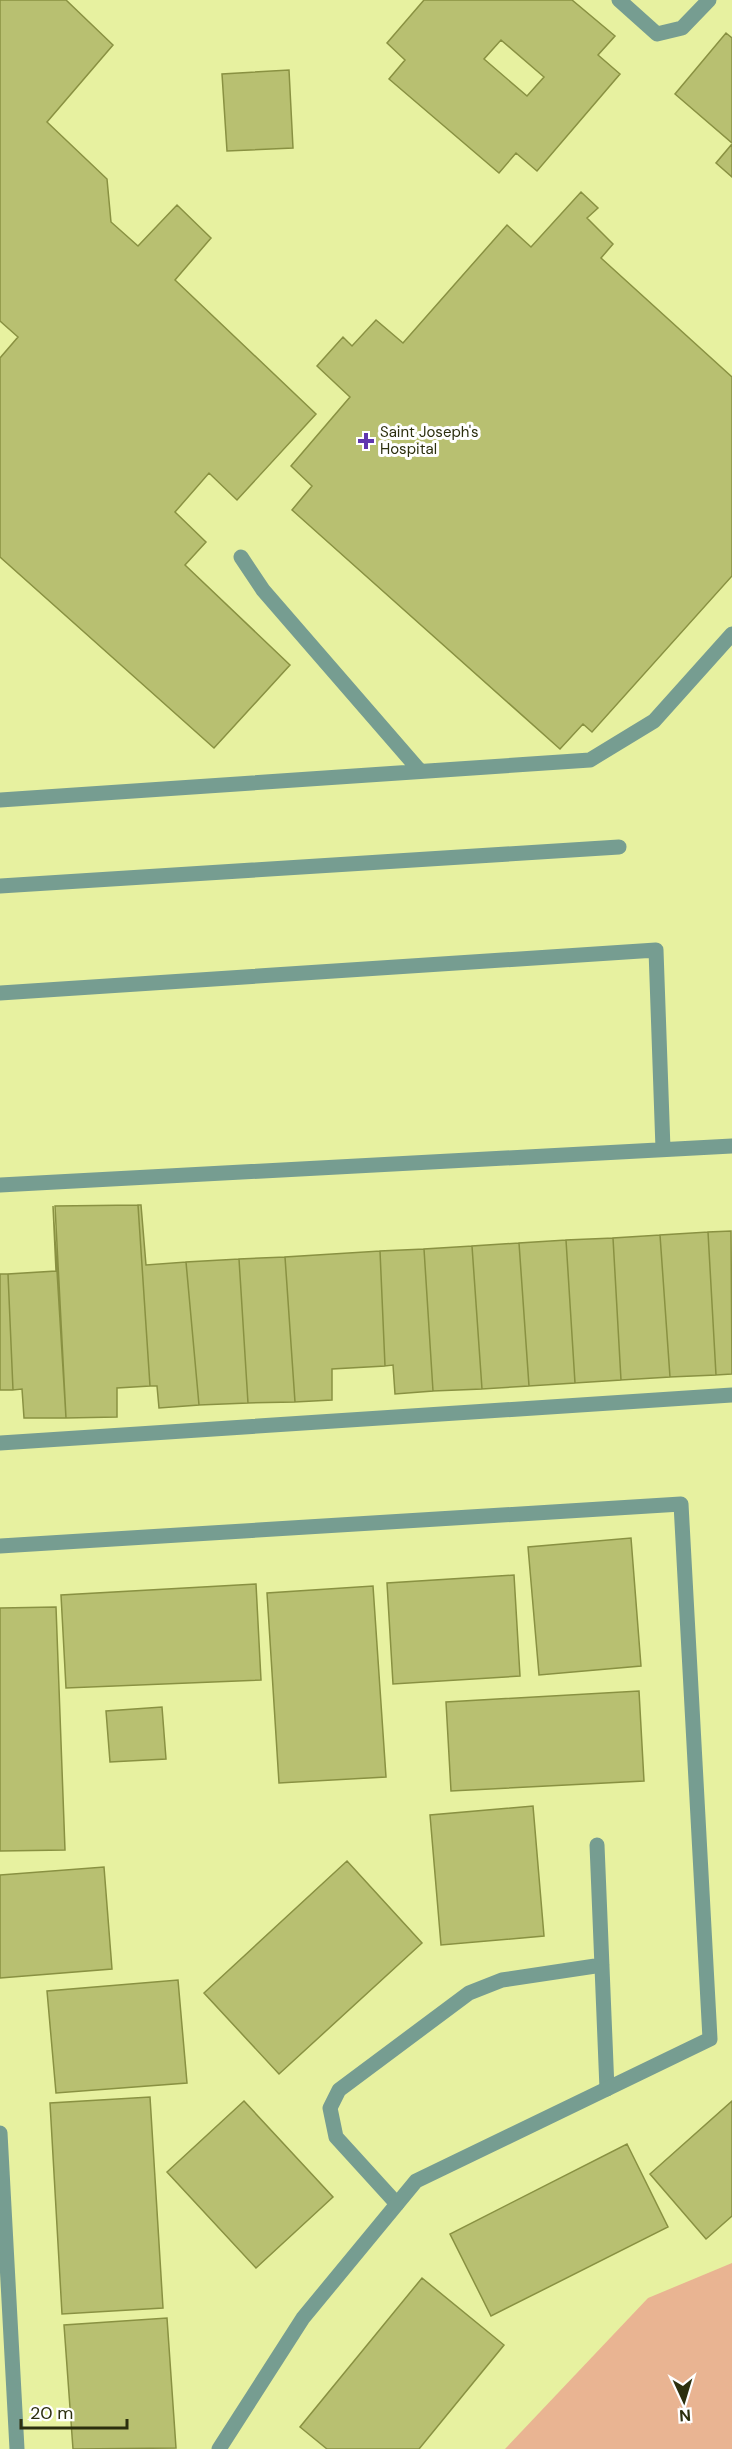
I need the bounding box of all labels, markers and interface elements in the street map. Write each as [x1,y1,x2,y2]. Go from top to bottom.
place label: Saint Joseph's Hospital [380,422,479,459]
marker: Saint Joseph's Hospital [357,432,375,450]
north arrow [654,2371,714,2431]
scale bar [21,2392,128,2430]
text: 20 m [30,2401,73,2425]
text: N [678,2405,692,2426]

